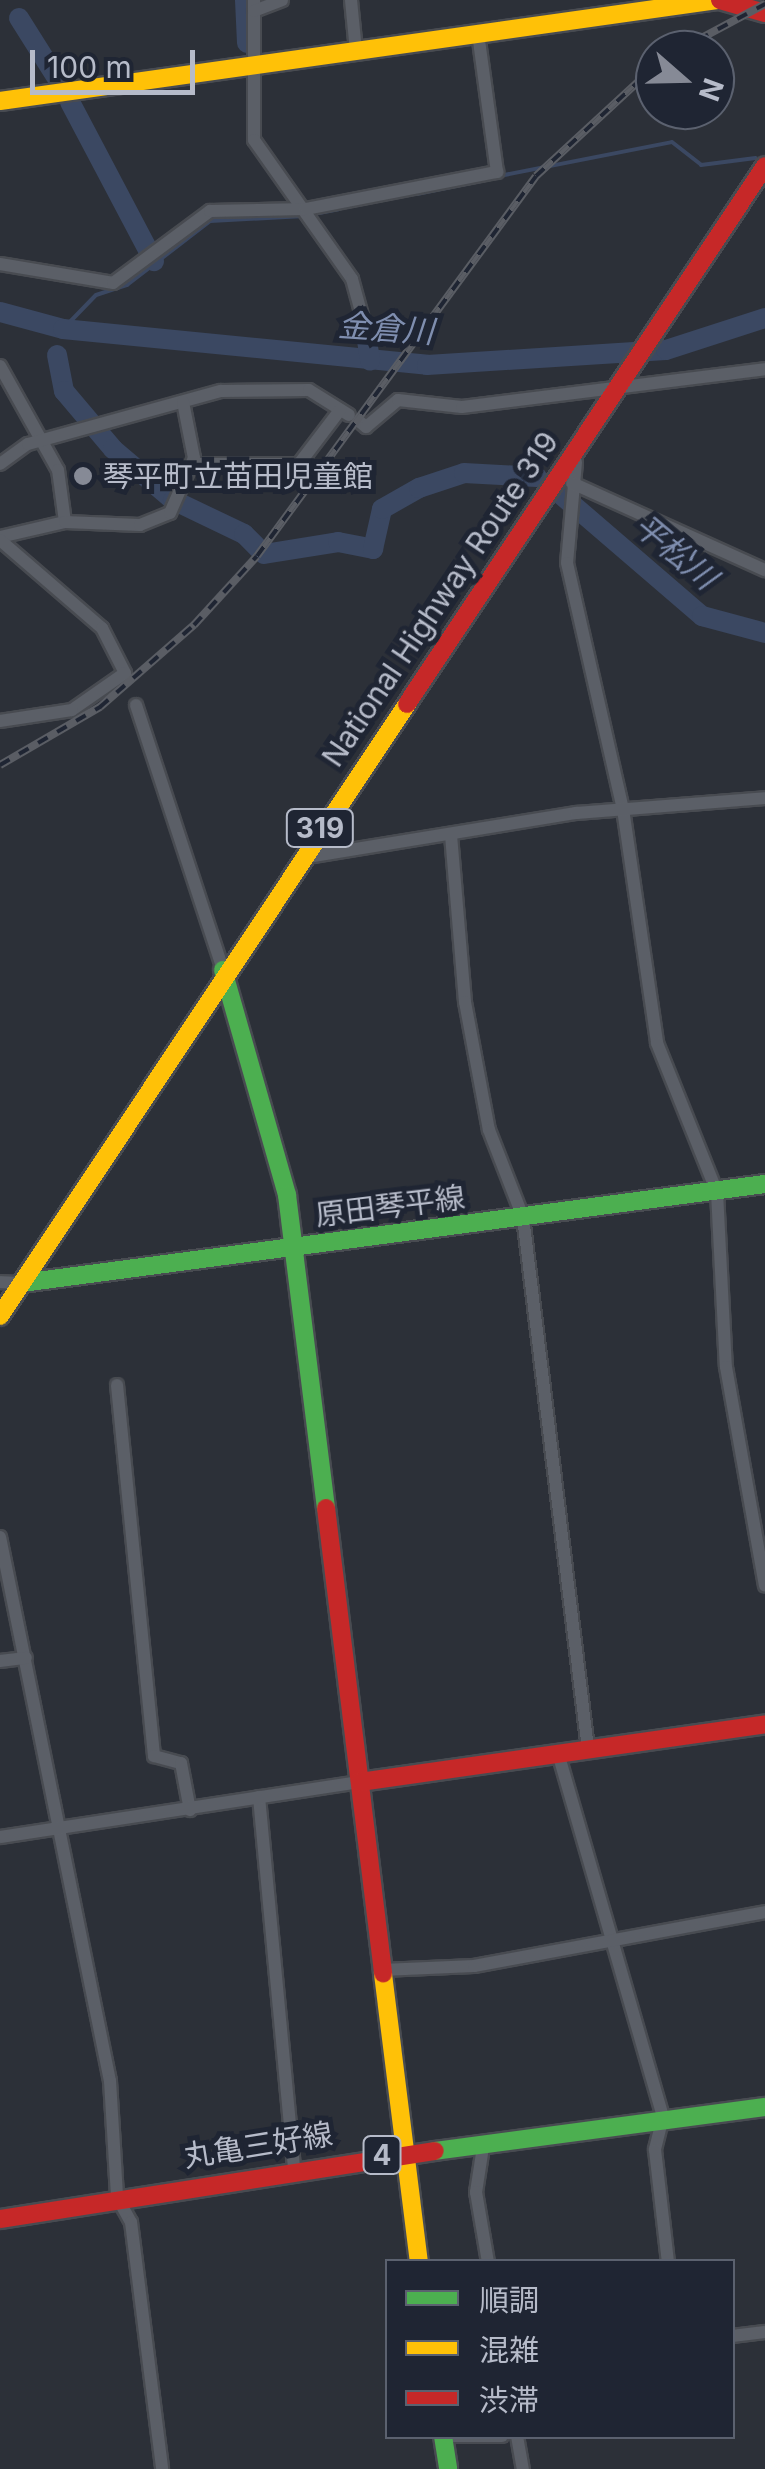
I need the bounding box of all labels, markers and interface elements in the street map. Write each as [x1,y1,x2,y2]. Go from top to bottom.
scale bar [35,30,200,92]
north arrow [635,30,735,130]
text: 100 m [47,49,132,85]
text: N [692,74,731,105]
water label: 金倉川 [337,306,435,352]
street label: National Highway Route 319 [314,425,566,773]
place label: 琴平町立苗田児童館 [103,458,373,494]
marker: 琴平町立苗田児童館 [72,465,94,487]
water label: 平松川 [626,506,724,598]
road number: 319 [285,805,355,851]
street label: 原田琴平線 [313,1179,467,1233]
street label: 丸亀三好線 [181,2115,335,2175]
road number: 4 [362,2132,402,2178]
legend [385,2259,735,2439]
text: 順調 [479,2282,539,2318]
text: 混雑 [479,2332,539,2368]
text: 渋滞 [479,2382,539,2418]

